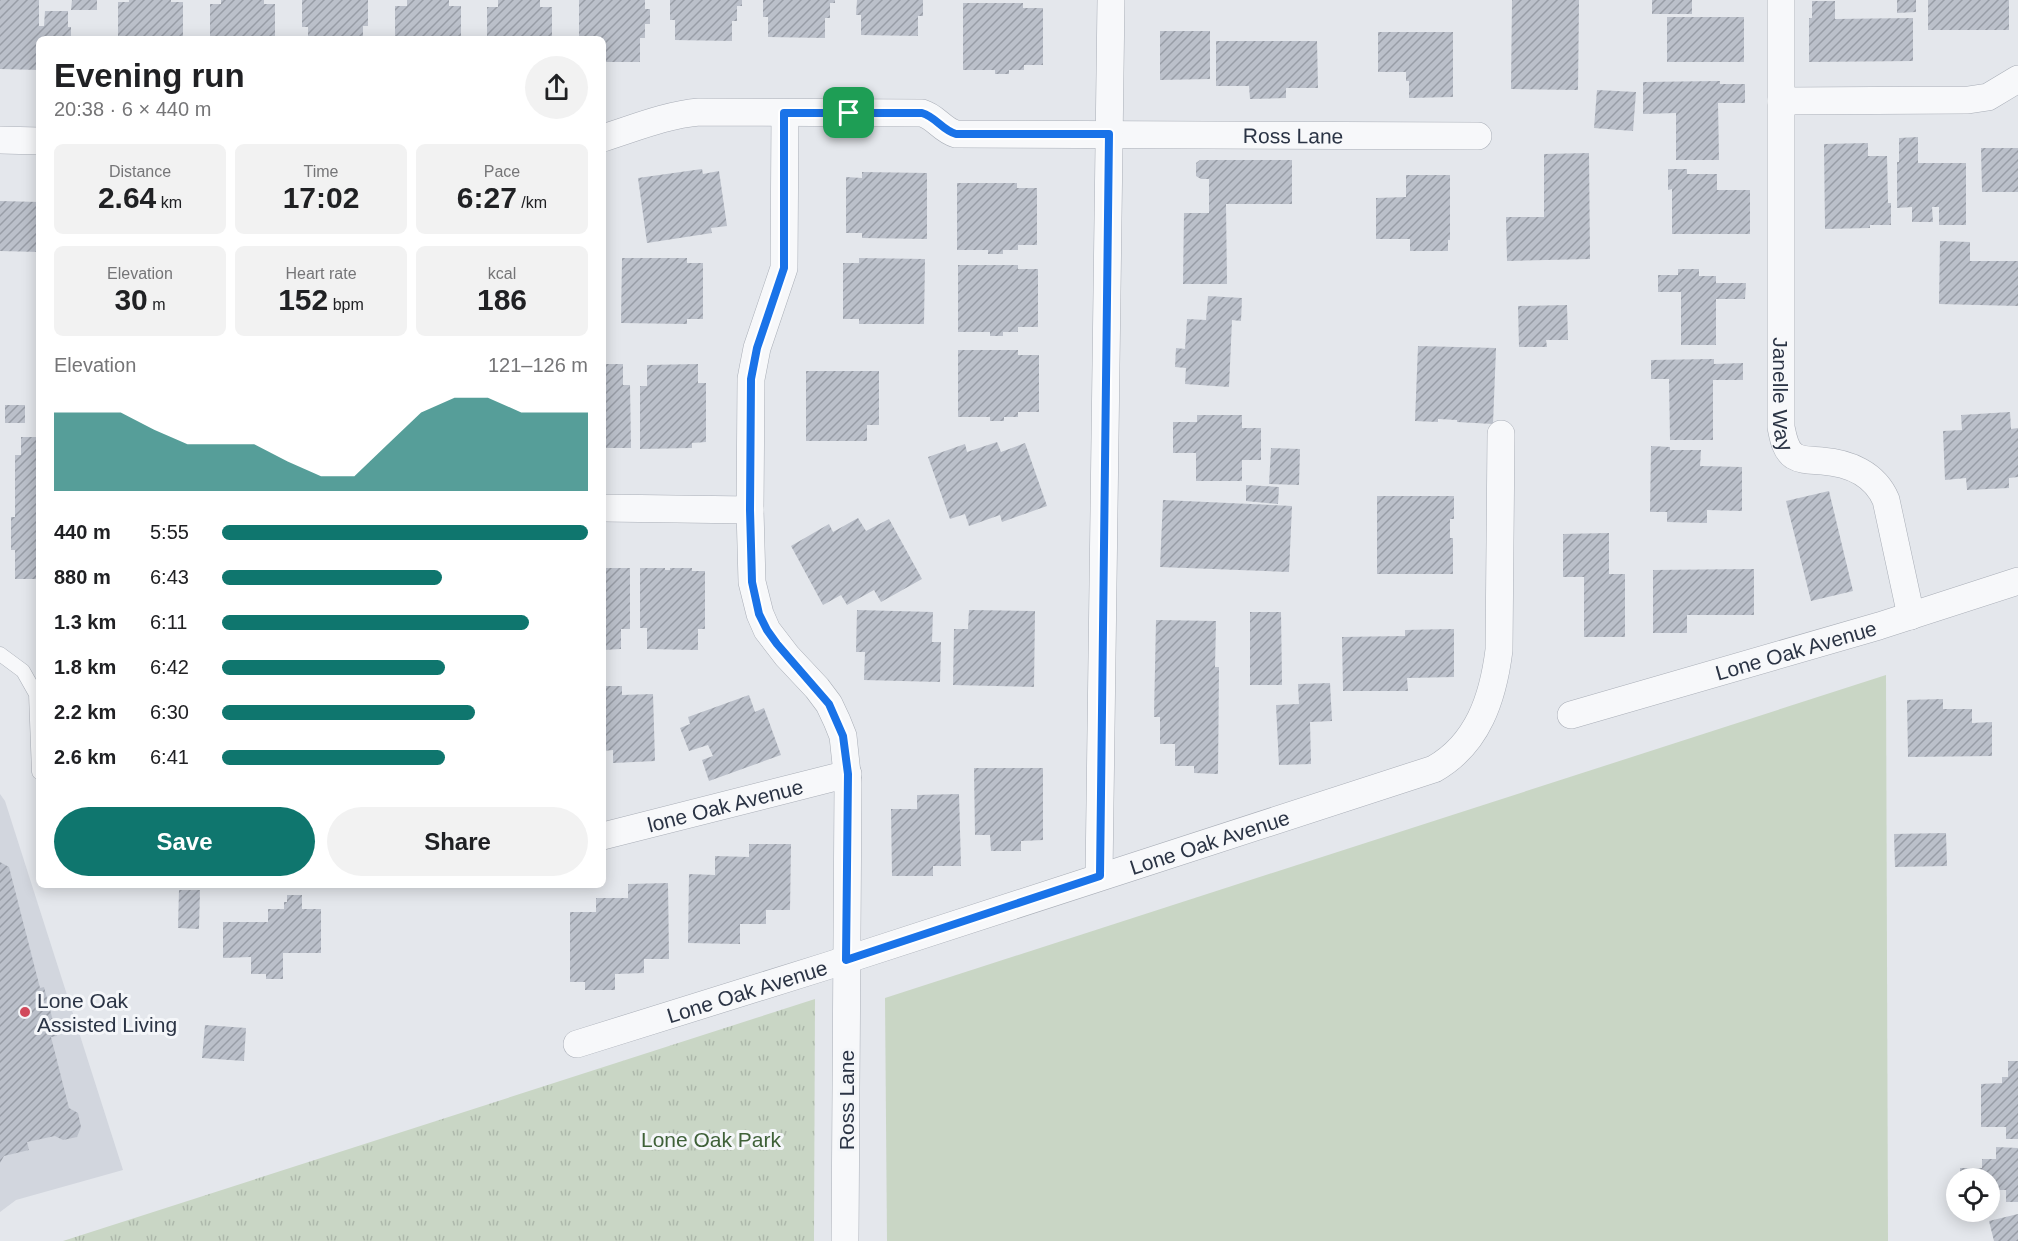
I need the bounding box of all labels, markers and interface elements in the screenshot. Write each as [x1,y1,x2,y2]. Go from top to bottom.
button: share [525,56,588,119]
text: Evening run [54,57,245,94]
pin [823,87,874,138]
icon: arrive [832,96,865,129]
text: 20:38 · 6 × 440 m [54,98,211,120]
street label: Ross Lane [1243,124,1343,147]
text: Distance [109,163,171,180]
text: Time [304,163,338,180]
text: Pace [484,163,520,180]
text: 2.64 [98,181,156,214]
text: 17:02 [283,181,359,214]
text: 6:27 [457,181,517,214]
text: km [156,194,182,211]
text: /km [517,194,547,211]
text: Elevation [107,265,173,282]
text: Heart rate [285,265,357,282]
text: kcal [488,265,516,282]
text: 30 [114,283,148,316]
text: 152 [278,283,328,316]
text: 186 [477,283,527,316]
text: m [148,296,166,313]
text: bpm [328,296,364,313]
street label: Janelle Way [1770,337,1798,455]
text: Elevation [54,354,136,376]
text: 121–126 m [488,354,588,376]
text: 440 m [54,521,111,543]
text: 5:55 [150,521,189,543]
text: 880 m [54,566,111,588]
text: 6:43 [150,566,189,588]
text: 1.3 km [54,611,116,633]
text: 6:11 [150,611,187,633]
street label: Lone Oak Avenue [1713,616,1879,684]
text: 1.8 km [54,656,116,678]
text: 6:42 [150,656,189,678]
text: 2.2 km [54,701,116,723]
text: 6:30 [150,701,189,723]
text: 2.6 km [54,746,116,768]
text: 6:41 [150,746,189,768]
street label: lone Oak Avenue [645,774,805,836]
street label: Lone Oak Avenue [1127,805,1292,879]
button: Save [54,807,315,876]
button: Share [327,807,588,876]
street label: Lone Oak Avenue [664,955,830,1027]
place label: Lone Oak Assisted Living [37,989,177,1036]
marker: Lone Oak Assisted Living [18,1005,32,1019]
street label: Ross Lane [835,1050,858,1150]
park label: Lone Oak Park [641,1128,782,1151]
map controls [1946,1168,2000,1222]
button: locate [1946,1168,2000,1222]

